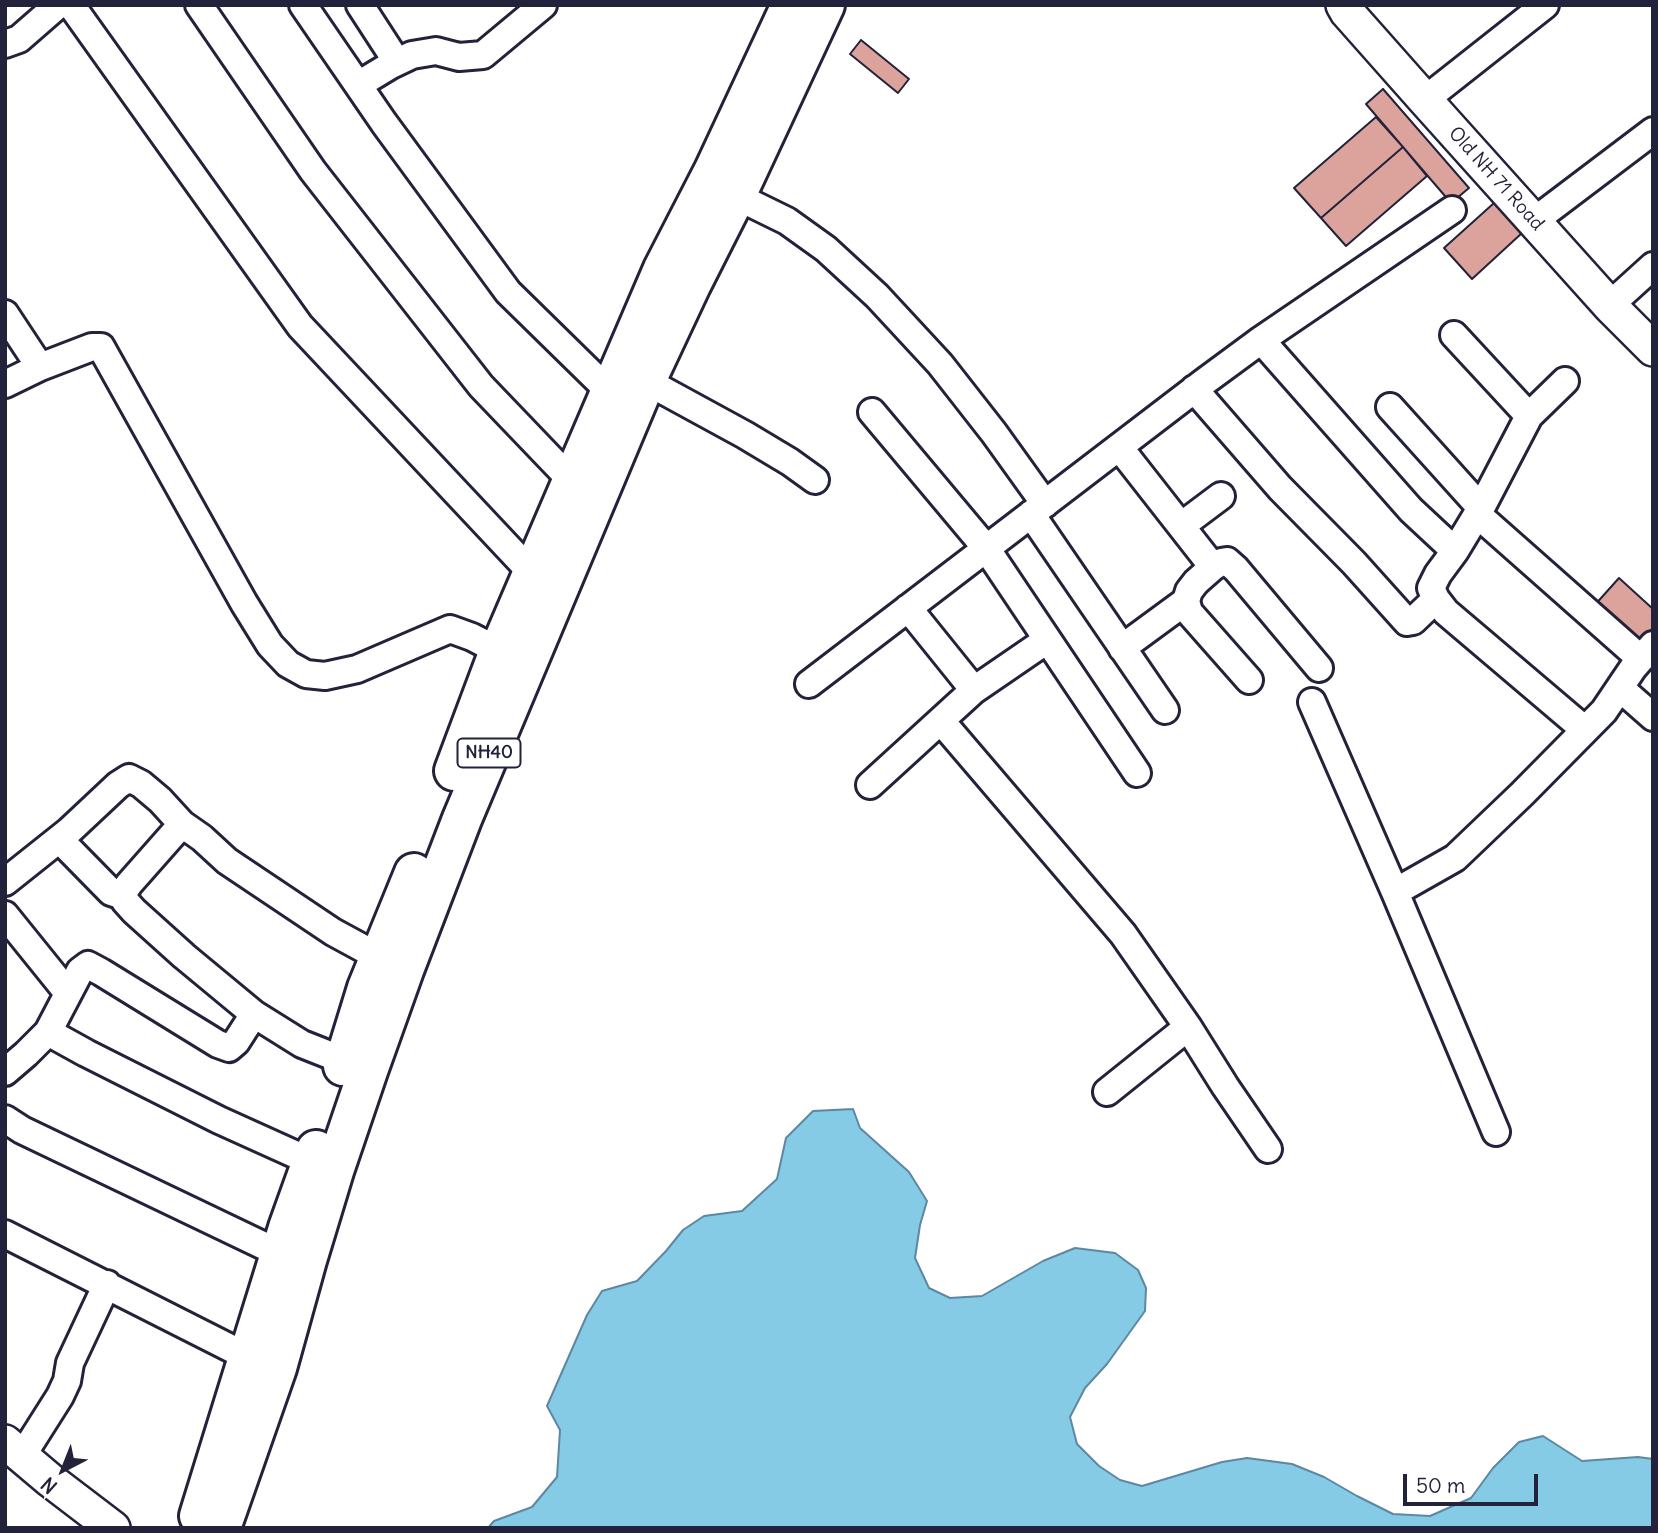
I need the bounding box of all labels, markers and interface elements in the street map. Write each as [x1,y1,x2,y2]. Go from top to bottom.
street label: Old NH 71 Road [1443,122,1549,236]
road number: NH40 [458,738,520,768]
north arrow [28,1435,98,1505]
scale bar [1406,1460,1541,1504]
text: N [36,1472,62,1499]
text: 50 m [1416,1472,1465,1499]

